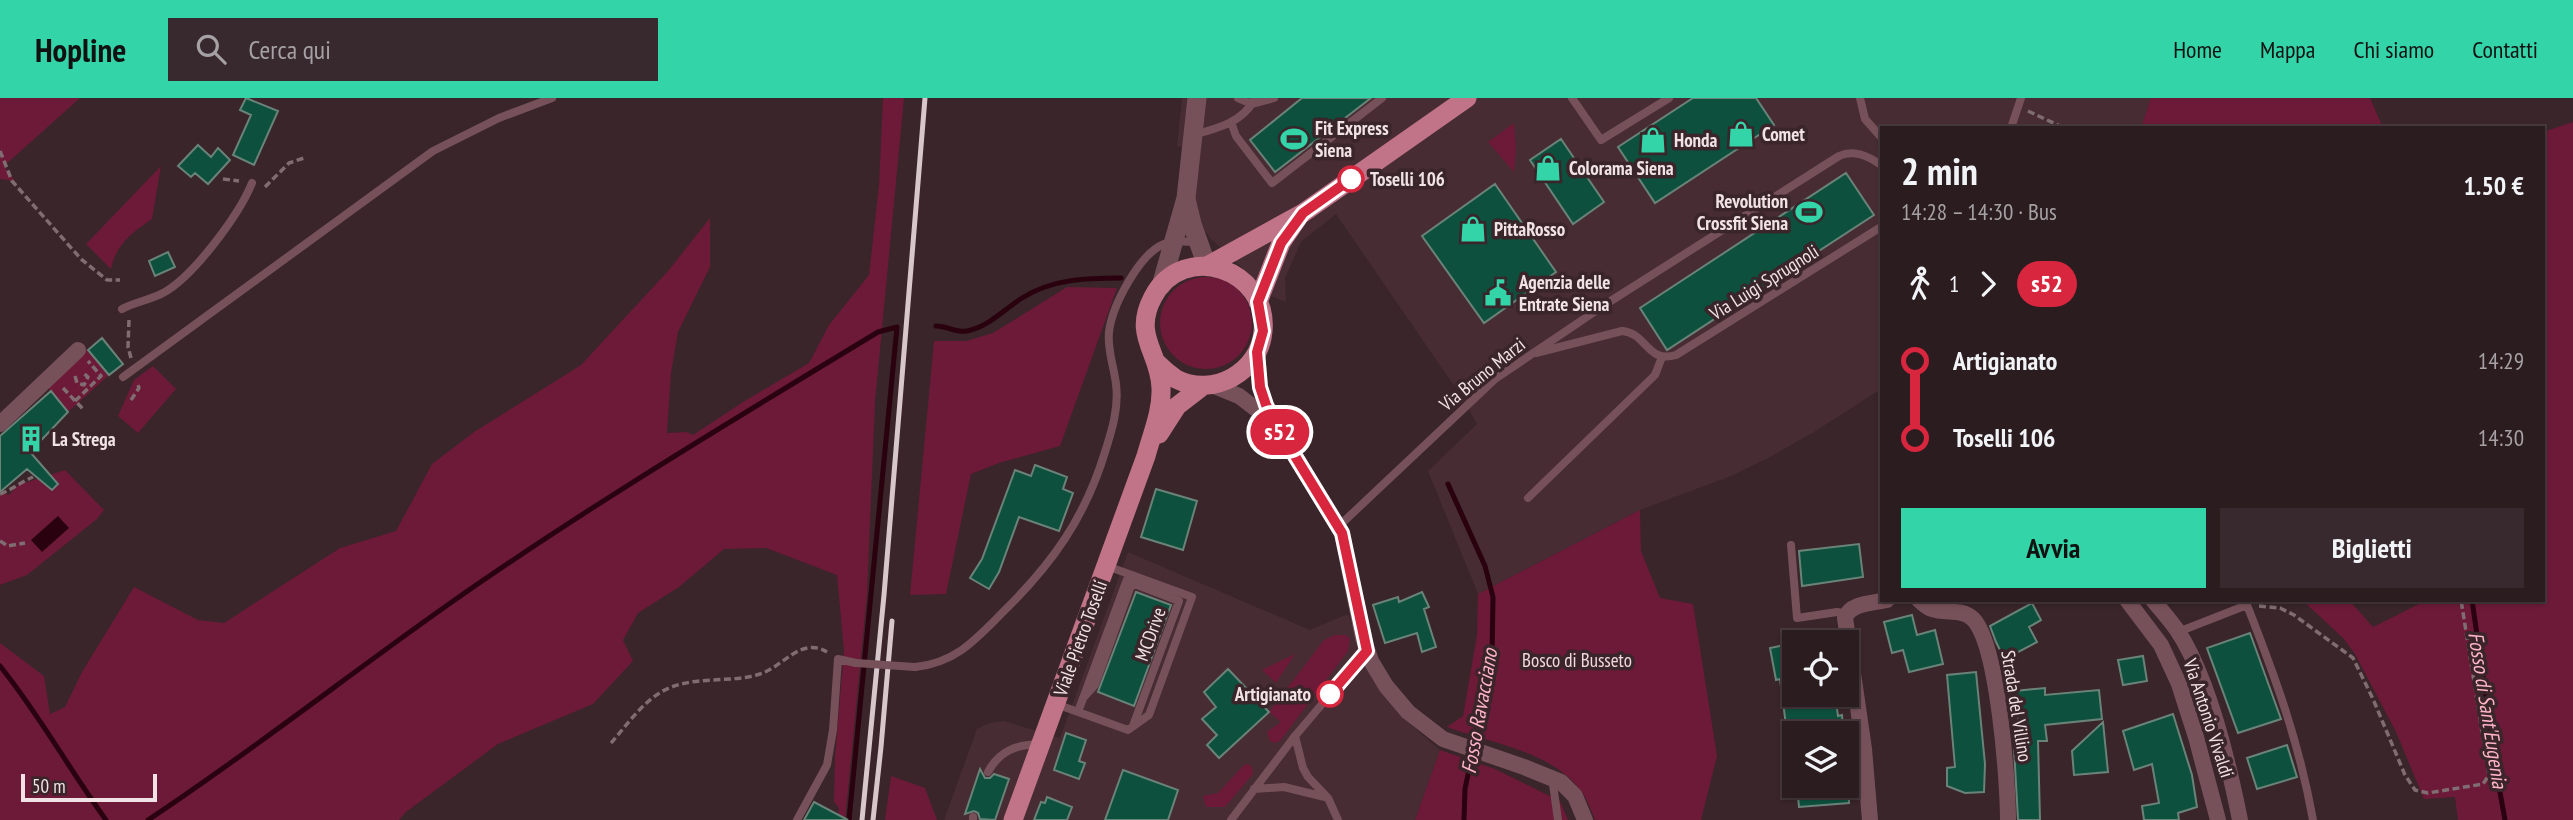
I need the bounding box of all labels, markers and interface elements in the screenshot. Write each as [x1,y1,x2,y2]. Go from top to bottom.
search box [168,18,658,81]
text: Hopline [35,28,126,71]
icon: search [192,30,230,68]
text: Cerca qui [248,33,331,66]
text: Home [2173,34,2222,65]
text: Mappa [2260,34,2315,65]
text: Chi siamo [2353,34,2434,65]
text: Contatti [2472,34,2538,65]
place label: Fit Express Siena [1315,116,1389,162]
shop icon: Comet [1726,119,1756,149]
place label: Comet [1762,122,1805,146]
sports icon: Fit Express Siena [1279,124,1309,154]
shop icon: Honda [1638,125,1668,155]
place label: Honda [1674,128,1718,152]
text: 2 min [1901,146,1978,195]
shop icon: Colorama Siena [1533,153,1563,183]
place label: Colorama Siena [1569,156,1674,180]
marker: Toselli 106 [1338,166,1364,192]
place label: Toselli 106 [1370,167,1445,191]
text: 1.50 € [2463,169,2524,202]
place label: Revolution Crossfit Siena [1697,189,1788,235]
sports icon: Revolution Crossfit Siena [1794,197,1824,227]
text: 14:28 – 14:30 · Bus [1901,197,2057,226]
shop icon: PittaRosso [1458,214,1488,244]
place label: PittaRosso [1494,217,1565,241]
street label: Via Luigi Sprugnoli [1704,239,1823,326]
icon: walk [1901,265,1939,303]
icon: forward [1969,265,2007,303]
text: s52 [2031,268,2063,299]
text: 1 [1949,269,1959,298]
place label: Agenzia delle Entrate Siena [1518,270,1611,316]
public building icon: Agenzia delle Entrate Siena [1483,278,1513,308]
street label: Via Bruno Marzi [1433,332,1530,416]
text: Artigianato [1953,344,2057,377]
text: 14:29 [2478,346,2524,375]
line badge: s52 [1240,409,1320,455]
text: s52 [1264,416,1296,447]
text: Toselli 106 [1953,421,2056,454]
text: 14:30 [2478,423,2524,452]
building icon: La Strega [16,424,46,454]
place label: La Strega [52,427,116,451]
button: Avvia [1901,508,2206,588]
button: Biglietti [2220,508,2524,588]
street label: Viale Pietro Toselli [1048,577,1112,700]
street label: MCDrive [1129,604,1171,664]
map controls [1782,630,1859,798]
button: locate [1782,630,1859,707]
water label: Fosso di Sant'Eugenia [2462,630,2514,792]
water label: Fosso Ravacciano [1455,645,1504,776]
park label: Bosco di Busseto [1522,648,1632,672]
street label: Strada del Villino [1996,649,2038,763]
street label: Via Antonio Vivaldi [2178,655,2240,780]
marker: Artigianato [1317,681,1343,707]
place label: Artigianato [1234,682,1311,706]
button: layers [1782,721,1859,798]
scale bar [21,771,158,803]
text: 50 m [32,774,66,798]

